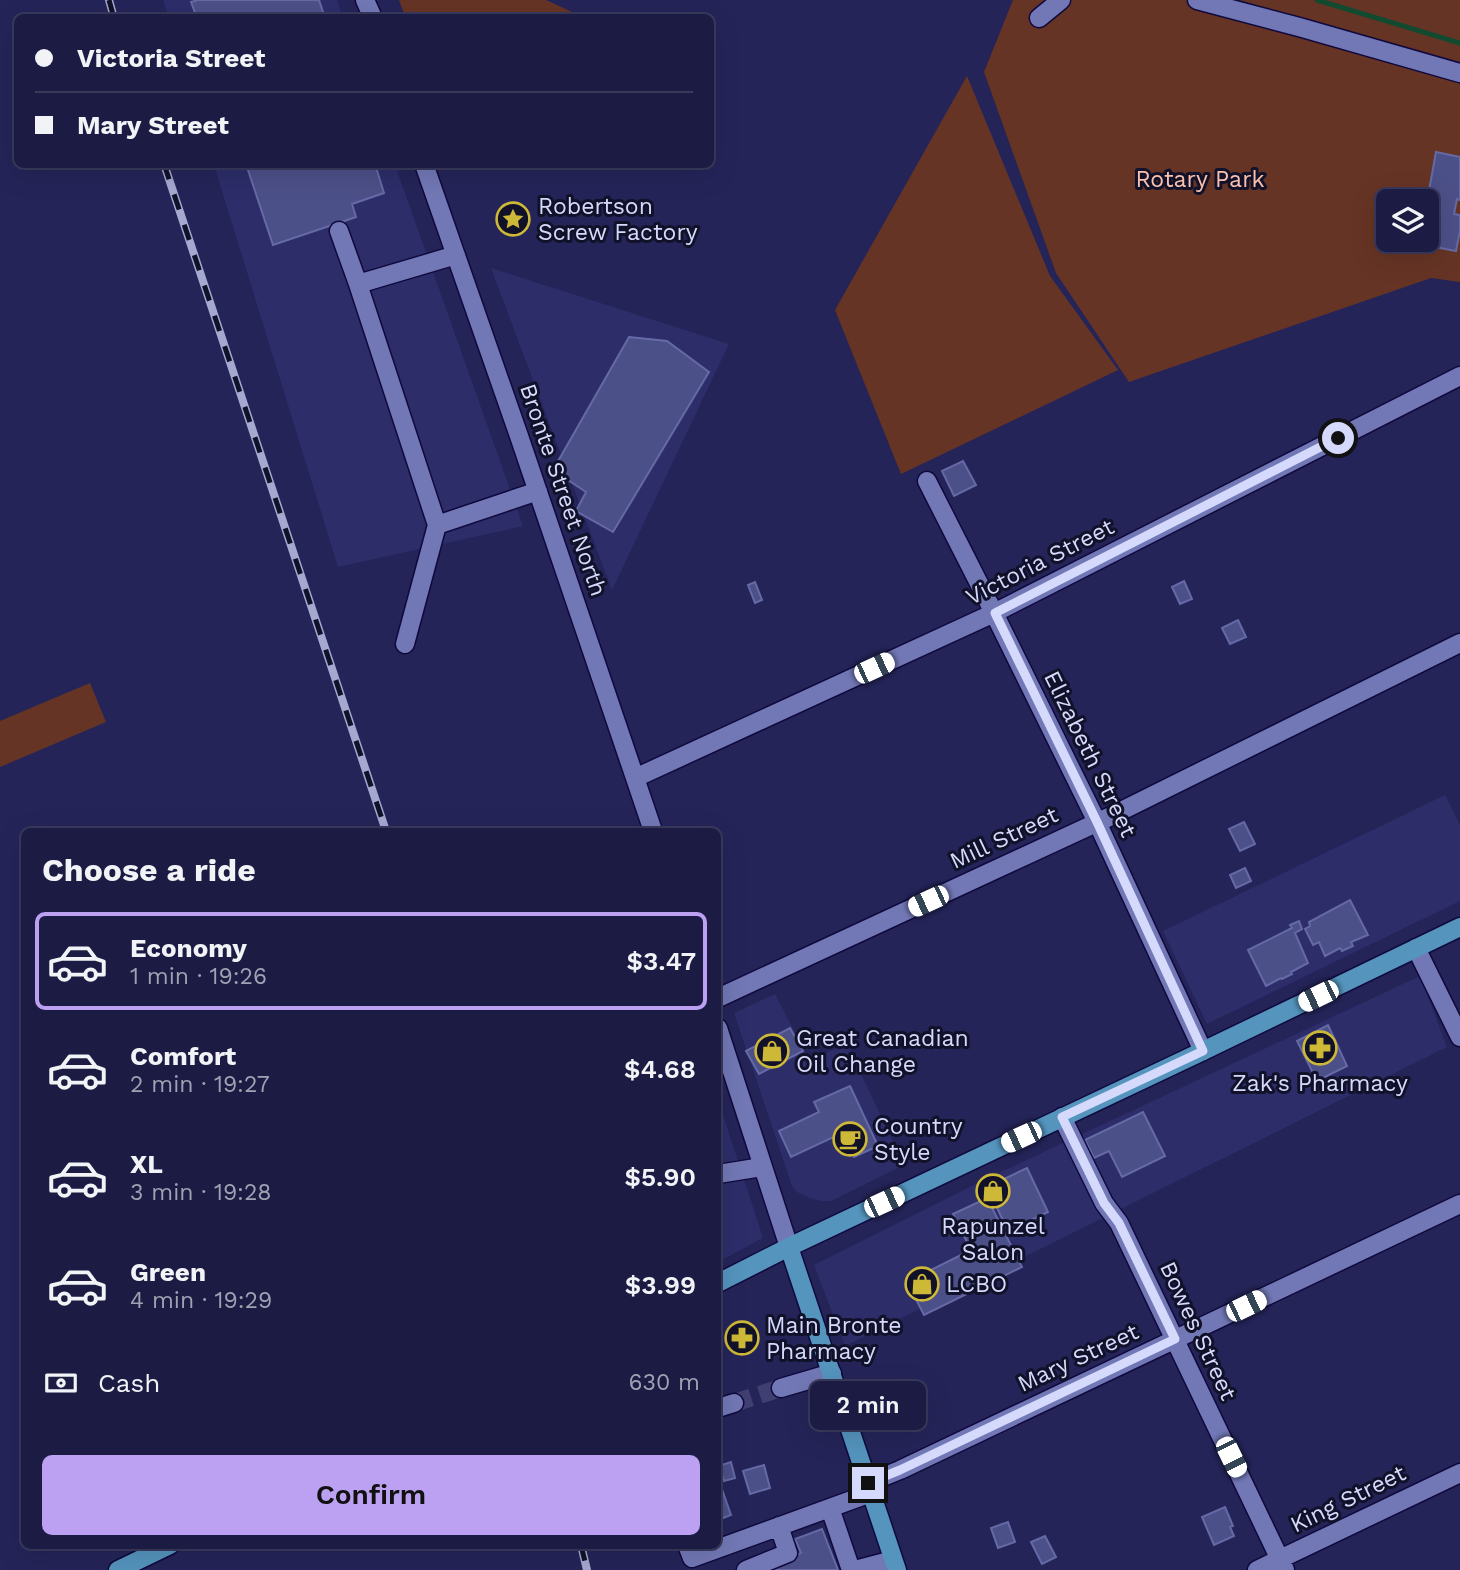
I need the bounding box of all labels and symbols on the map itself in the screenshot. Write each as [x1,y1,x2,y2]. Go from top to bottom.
park label: Rotary Park [1135,166,1265,193]
place label: Robertson Screw Factory [538,193,698,246]
place icon: Robertson Screw Factory [494,200,532,238]
street label: Bronte Street North [514,380,612,600]
route start [1322,422,1354,454]
street label: Victoria Street [962,513,1119,611]
car [851,650,898,686]
street label: Elizabeth Street [1038,667,1142,842]
street label: Mill Street [946,801,1063,875]
car [905,883,952,919]
car [1295,977,1342,1015]
place label: Great Canadian Oil Change [796,1025,969,1078]
pharmacy icon: Zak's Pharmacy [1301,1029,1339,1067]
shop icon: Great Canadian Oil Change [753,1032,791,1070]
place label: Zak's Pharmacy [1232,1070,1408,1097]
place label: Country Style [874,1113,963,1166]
car [998,1119,1045,1155]
cafe icon: Country Style [831,1120,869,1158]
shop icon: Rapunzel Salon [974,1172,1012,1210]
car [861,1184,908,1220]
place label: Rapunzel Salon [941,1213,1045,1266]
street label: Bowes Street [1154,1257,1242,1405]
shop icon: LCBO [903,1265,941,1303]
place label: LCBO [946,1271,1007,1298]
car [1223,1287,1270,1325]
place label: Main Bronte Pharmacy [766,1312,902,1365]
street label: Mary Street [1013,1318,1143,1398]
pharmacy icon: Main Bronte Pharmacy [723,1319,761,1357]
callout: 2 min [810,1382,926,1430]
car [1213,1434,1250,1480]
street label: King Street [1286,1459,1410,1538]
route end [852,1467,884,1499]

